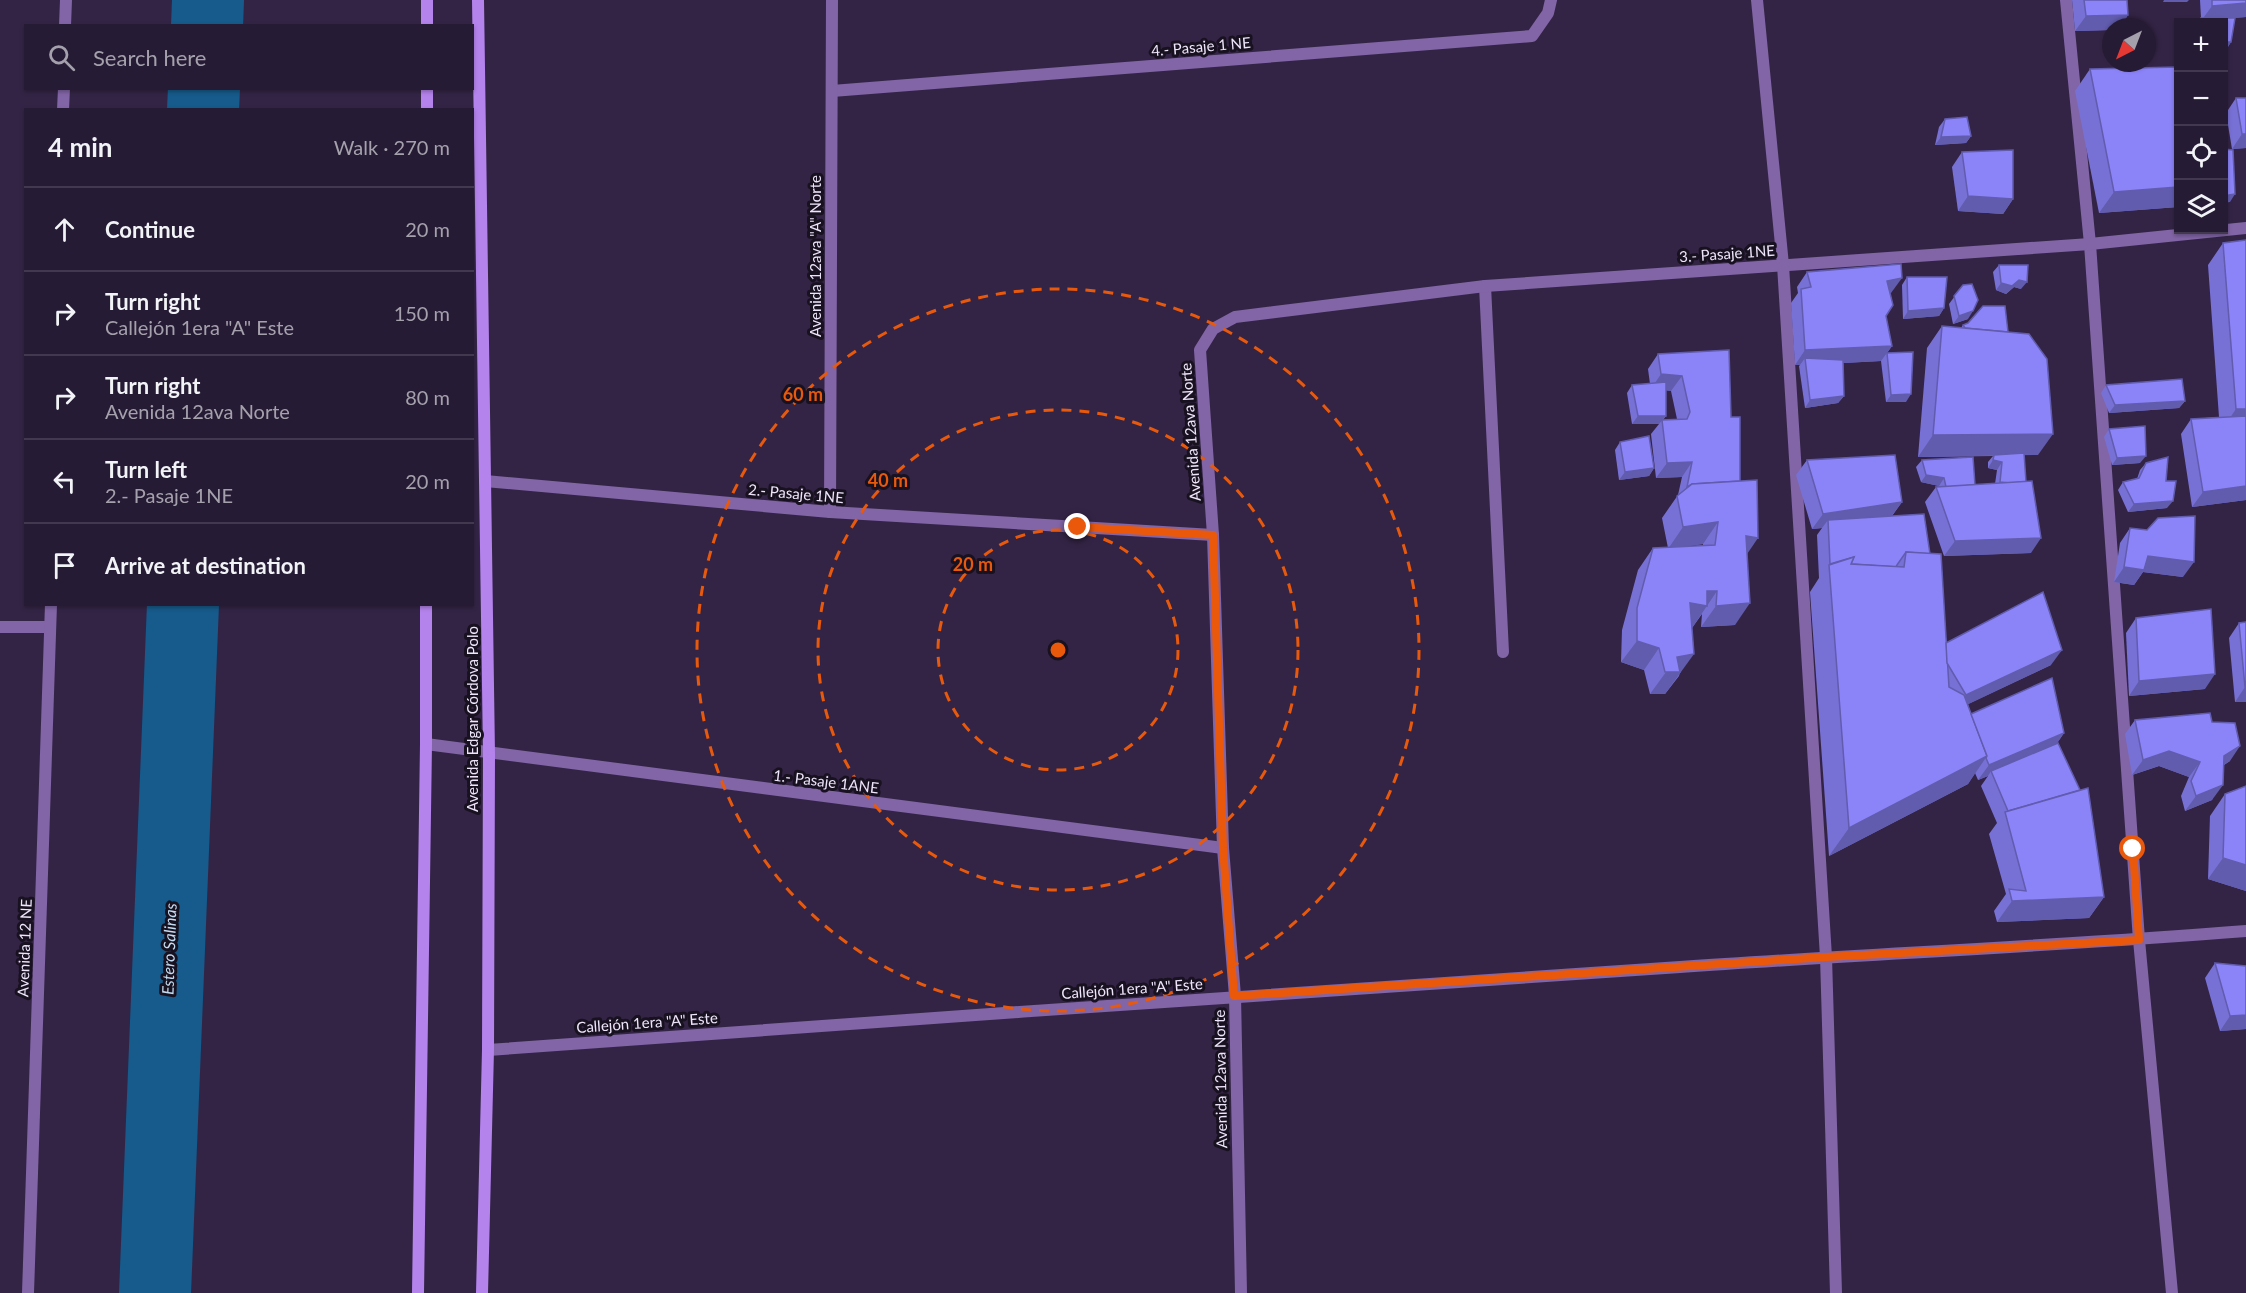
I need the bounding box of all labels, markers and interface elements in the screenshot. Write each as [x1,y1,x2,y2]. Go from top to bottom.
north arrow [2102,18,2156,72]
map controls [2174,18,2228,234]
button: + [2174,18,2228,72]
search box [24,24,474,90]
street label: 4.- Pasaje 1 NE [1150,33,1251,59]
icon: search [45,41,78,74]
text: Search here [93,44,206,71]
button: − [2174,72,2228,126]
button: locate [2174,126,2228,180]
text: 4 min [48,131,112,163]
text: Walk · 270 m [334,135,450,159]
street label: Avenida 12ava "A" Norte [806,175,824,337]
button: layers [2174,180,2228,234]
icon: ahead [48,213,81,246]
text: Continue [105,216,195,243]
text: 20 m [405,217,450,241]
street label: 3.- Pasaje 1NE [1678,241,1775,265]
text: Turn right [105,288,200,315]
icon: right [48,297,81,330]
text: 150 m [394,301,450,325]
text: Callejón 1era "A" Este [105,315,294,339]
street label: Avenida 12ava Norte [1176,362,1204,502]
text: Turn right [105,372,200,399]
icon: right [48,381,81,414]
text: 60 m [783,383,823,405]
text: 80 m [405,385,450,409]
text: Avenida 12ava Norte [105,399,290,423]
text: Turn left [105,456,187,483]
icon: left [48,465,81,498]
text: 20 m [405,469,450,493]
text: 40 m [868,469,908,491]
street label: 2.- Pasaje 1NE [747,480,845,506]
text: 2.- Pasaje 1NE [105,483,233,507]
route end [1064,513,1090,539]
icon: arrive [48,549,81,582]
text: Arrive at destination [105,552,306,579]
text: 20 m [953,553,993,575]
street label: Avenida Edgar Córdova Polo [463,626,481,812]
centre of rings [1048,640,1068,660]
street label: 1.- Pasaje 1ANE [772,766,880,796]
route start [2119,835,2145,861]
street label: Avenida 12 NE [13,899,35,997]
water label: Estero Salinas [157,902,180,995]
street label: Callejón 1era "A" Este [1061,974,1203,1002]
street label: Callejón 1era "A" Este [576,1008,718,1036]
street label: Avenida 12ava Norte [1210,1009,1230,1149]

